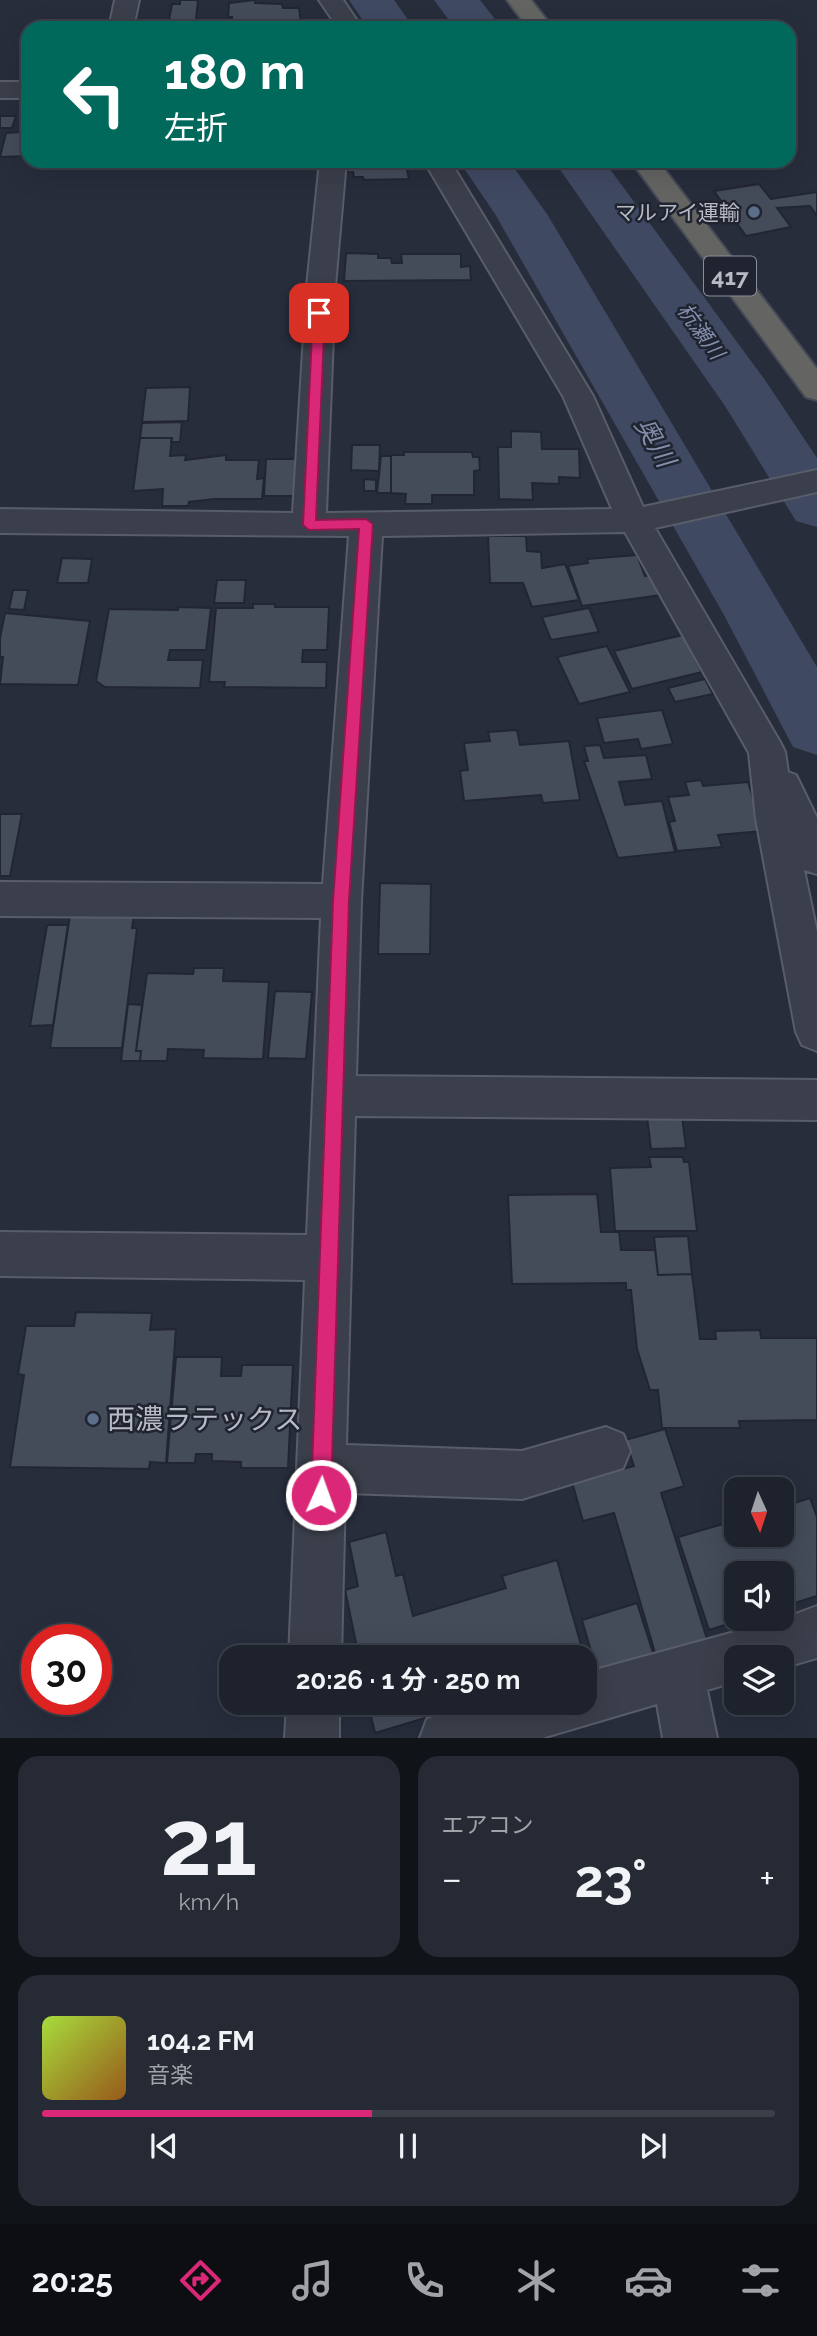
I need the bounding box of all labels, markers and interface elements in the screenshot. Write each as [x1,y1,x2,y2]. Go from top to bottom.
text: 180 m [164,43,305,100]
icon: left [49,49,140,140]
text: 左折 [164,109,228,146]
place label: マルアイ運輸 [615,200,740,225]
marker: マルアイ運輸 [746,204,762,220]
road number: 417 [704,256,756,296]
pin [289,283,349,343]
icon: arrive [300,294,338,332]
water label: 杭瀬川 [672,298,731,365]
water label: 奥川 [629,412,682,475]
place label: 西濃ラテックス [107,1403,302,1436]
marker: 西濃ラテックス [85,1411,101,1427]
position arrow [284,1458,358,1532]
north arrow [724,1477,794,1547]
map controls [724,1477,794,1715]
button: sound [724,1561,794,1631]
speed limit sign: 30 [21,1624,112,1715]
button: layers [724,1645,794,1715]
text: 20:26 · 1 分 · 250 m [296,1665,520,1695]
text: 21 [161,1789,257,1896]
text: エアコン [442,1811,534,1838]
text: 23° [574,1848,647,1909]
text: − [442,1856,462,1901]
text: + [759,1856,775,1901]
text: km/h [178,1888,239,1915]
text: 104.2 FM [147,2026,255,2056]
text: 音楽 [147,2061,193,2088]
icon: previous [145,2127,183,2165]
icon: pause [389,2127,427,2165]
icon: next [634,2127,672,2165]
icon: directions [176,2256,225,2305]
icon: music [288,2256,337,2305]
icon: phone [400,2256,449,2305]
icon: climate [512,2256,561,2305]
icon: car [624,2256,673,2305]
icon: filters [736,2256,785,2305]
text: 20:25 [32,2262,113,2299]

